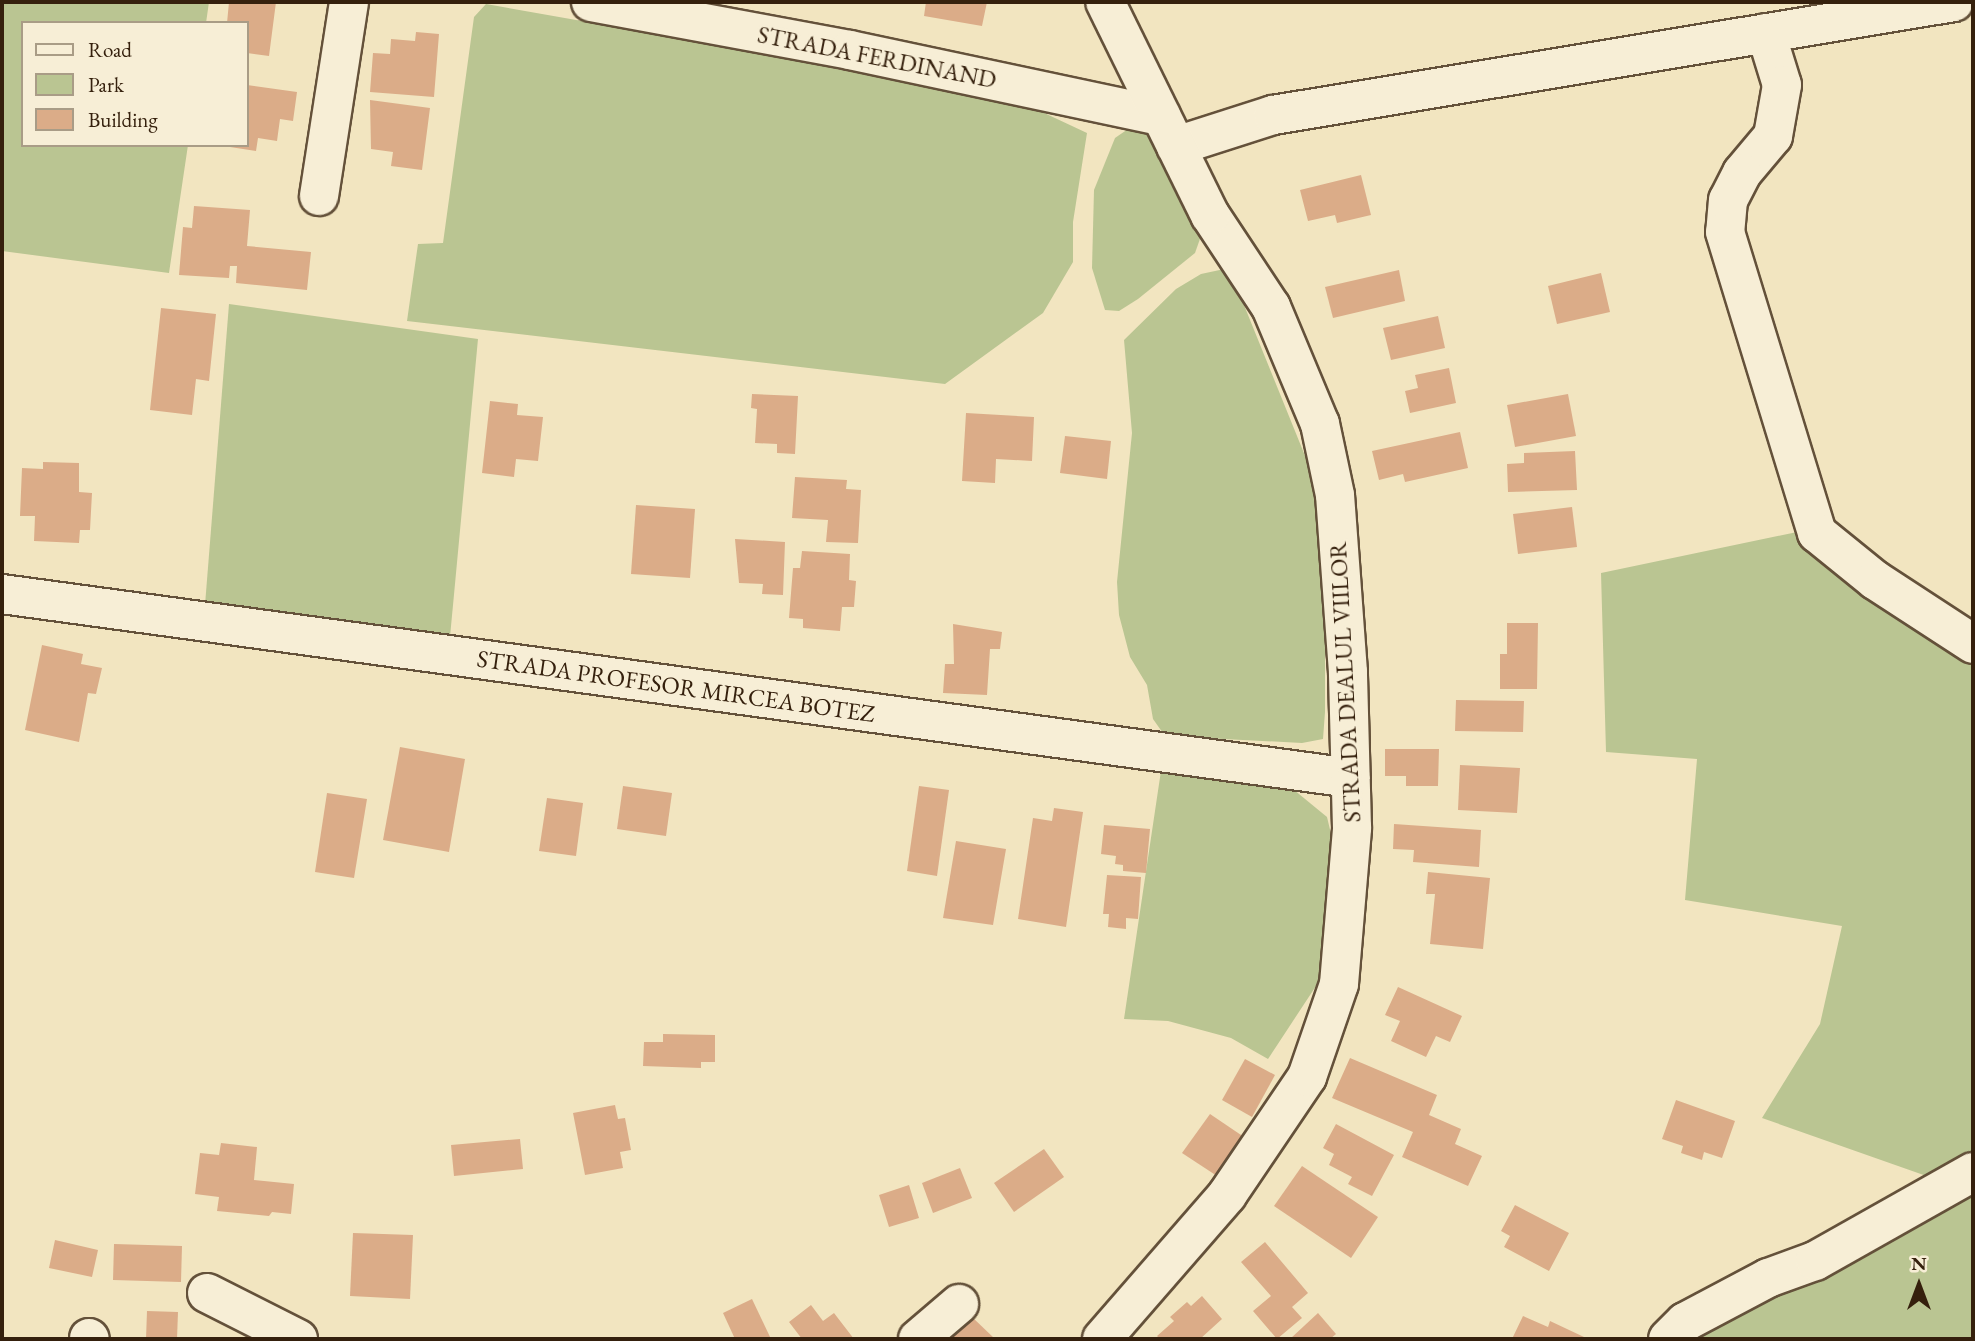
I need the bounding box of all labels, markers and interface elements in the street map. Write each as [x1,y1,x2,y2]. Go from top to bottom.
street label: STRADA FERDINAND [755,20,999,94]
legend [21,21,248,147]
text: Road [88,36,132,63]
text: Park [88,71,124,98]
text: Building [88,106,158,133]
street label: STRADA DEALUL VIILOR [1323,541,1367,823]
street label: STRADA PROFESOR MIRCEA BOTEZ [475,644,877,728]
north arrow [1884,1250,1954,1320]
text: N [1911,1251,1927,1276]

